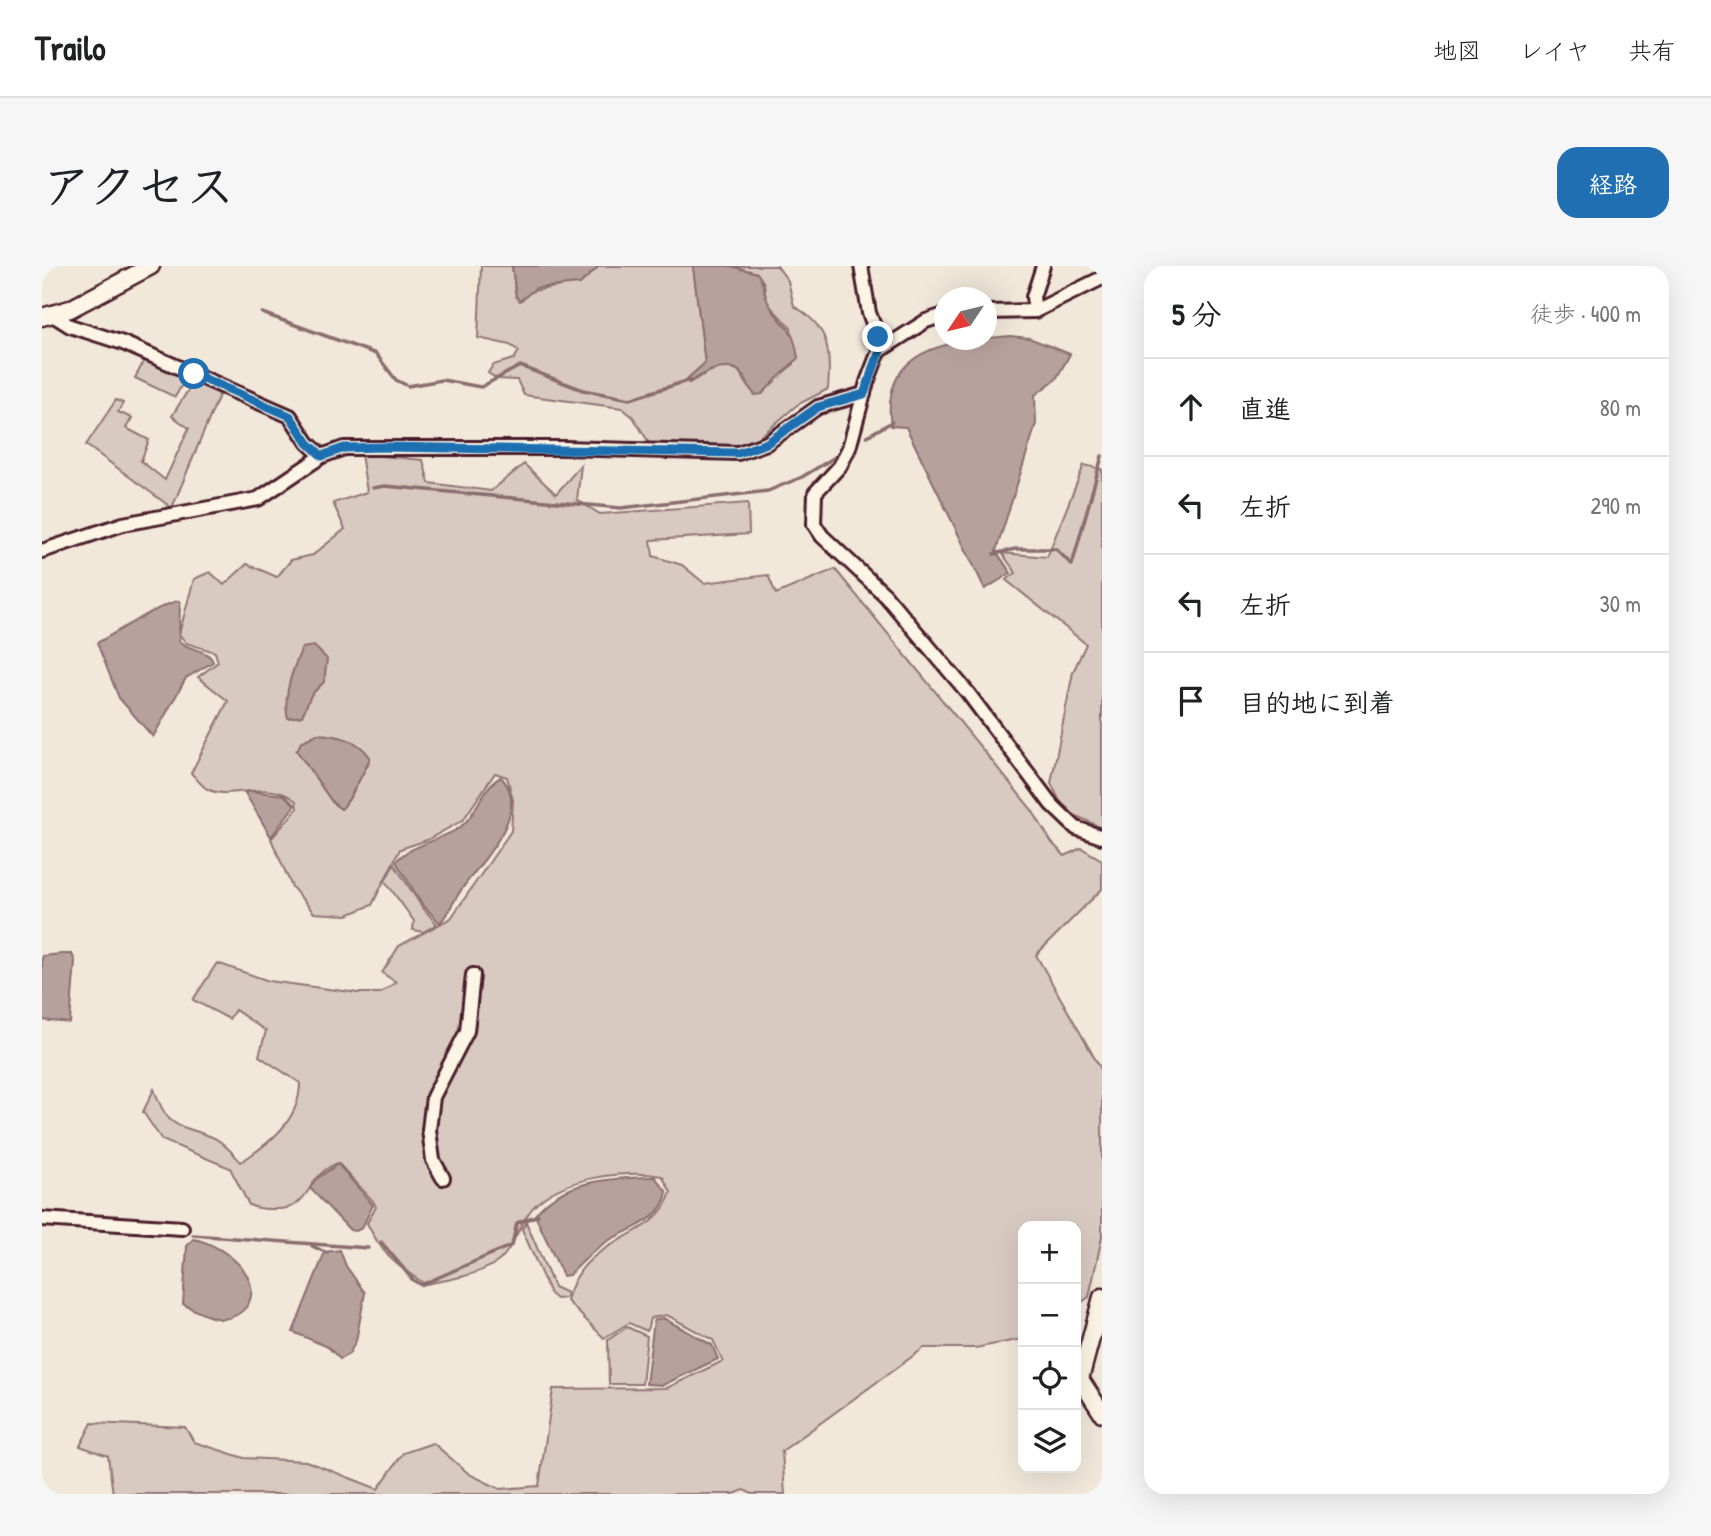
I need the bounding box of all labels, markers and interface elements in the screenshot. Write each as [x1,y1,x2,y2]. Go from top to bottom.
text: Trailo [35,26,106,70]
text: 地図 [1433,34,1481,66]
text: レイヤ [1519,34,1590,66]
text: 共有 [1628,34,1676,66]
button: 経路 [1557,147,1669,218]
text: アクセス [42,152,235,218]
north arrow [934,287,997,350]
text: 5 分 [1172,294,1222,334]
text: 徒歩 · 400 m [1530,298,1641,329]
route end [862,321,893,352]
route start [178,358,209,389]
icon: ahead [1172,388,1210,426]
text: 直進 [1239,391,1291,426]
text: 80 m [1600,392,1641,423]
icon: left [1172,486,1210,524]
text: 左折 [1239,489,1291,524]
text: 290 m [1591,490,1641,521]
icon: left [1172,584,1210,622]
text: 左折 [1239,587,1291,622]
text: 30 m [1599,588,1641,619]
icon: arrive [1172,682,1210,720]
text: 目的地に到着 [1239,685,1395,720]
map controls [1018,1221,1081,1473]
button: + [1018,1221,1081,1284]
button: − [1018,1284,1081,1347]
button: locate [1018,1347,1081,1410]
button: layers [1018,1410,1081,1473]

